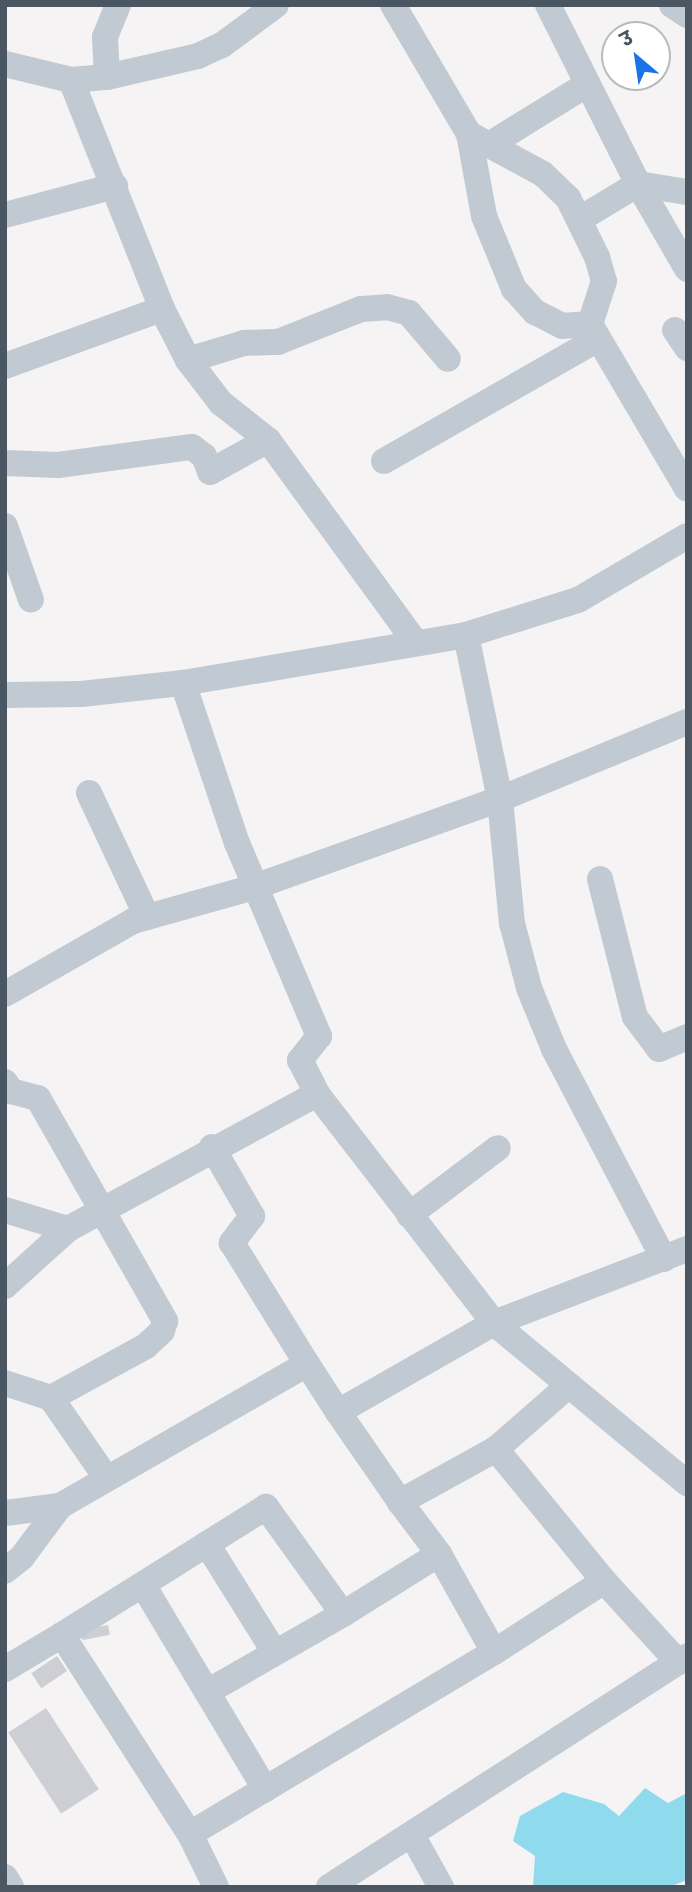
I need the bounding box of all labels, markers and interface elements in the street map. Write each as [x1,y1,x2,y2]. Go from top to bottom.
north arrow [601,21,671,91]
text: उ [615,25,638,53]

